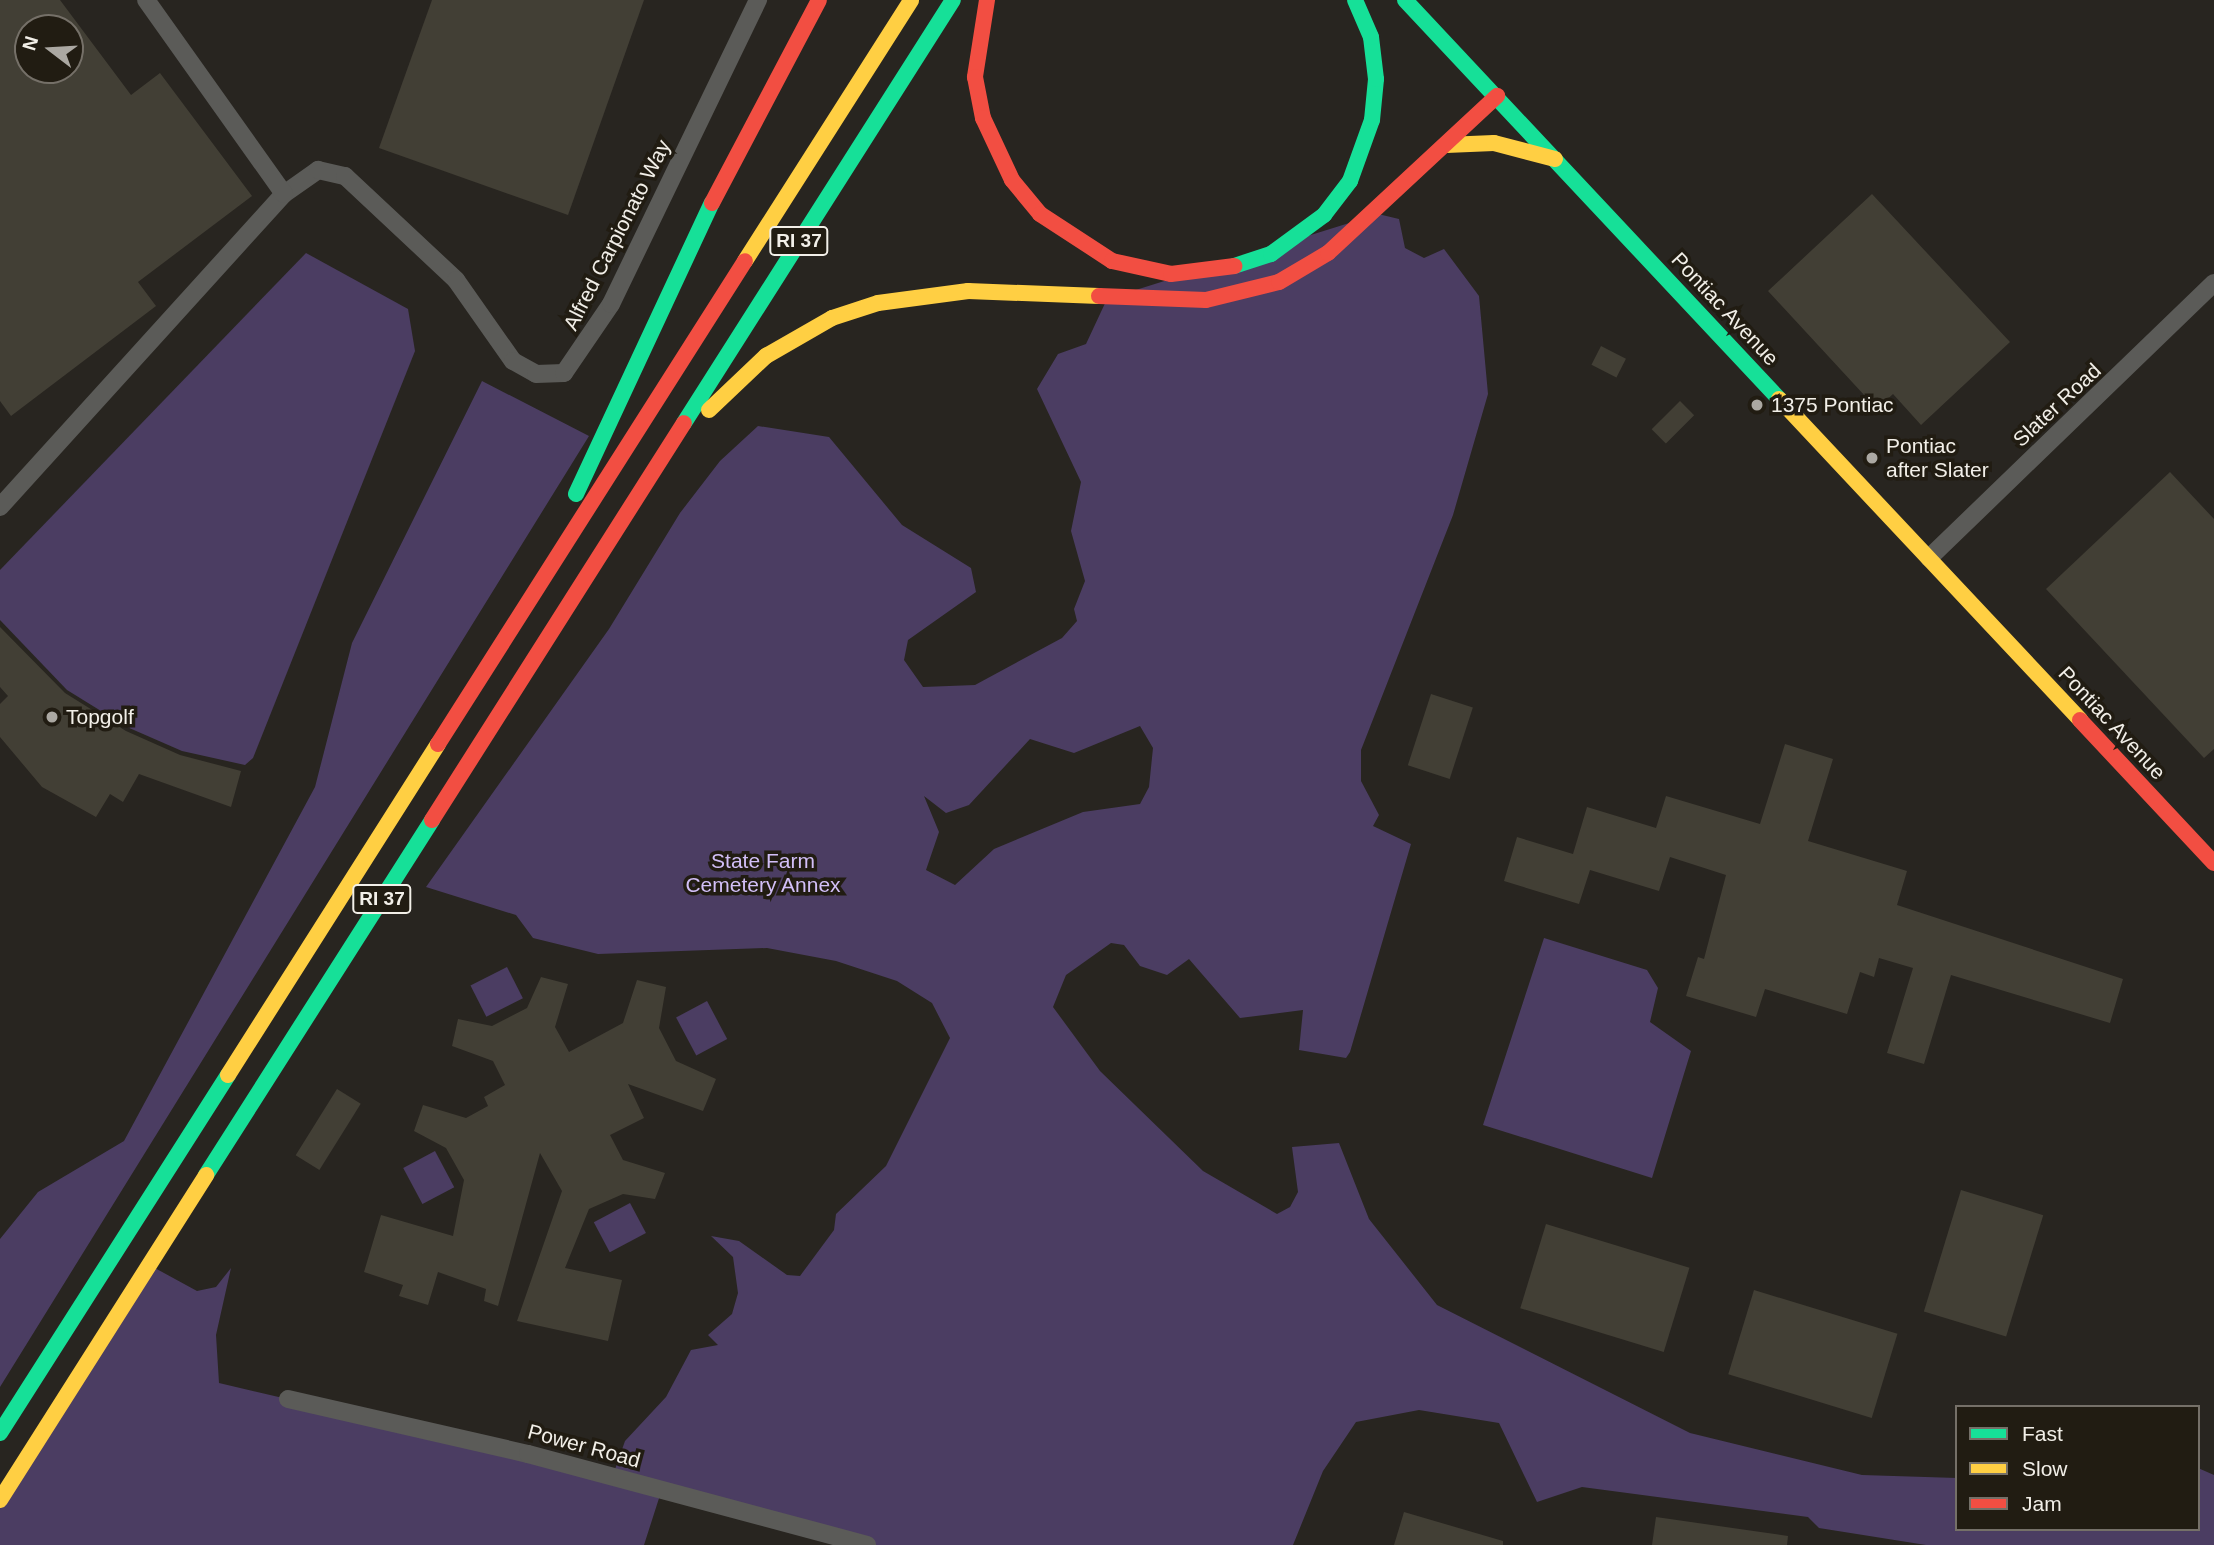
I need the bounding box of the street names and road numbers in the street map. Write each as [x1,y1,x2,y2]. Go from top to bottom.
street label: Alfred Carpionato Way [558,136,676,334]
road number: RI 37 [769,226,829,256]
street label: Pontiac Avenue [1666,247,1784,371]
street label: Slater Road [2008,358,2106,452]
street label: Pontiac Avenue [2053,661,2171,785]
road number: RI 37 [352,884,412,914]
street label: Power Road [525,1419,643,1473]

